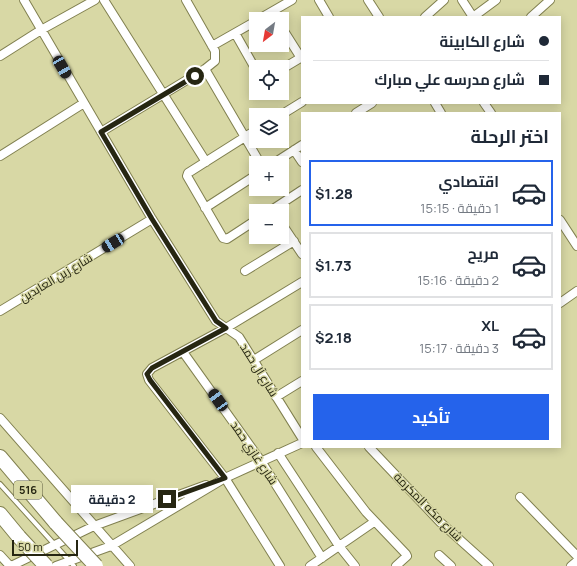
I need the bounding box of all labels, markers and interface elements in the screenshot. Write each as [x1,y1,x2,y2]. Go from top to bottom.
north arrow [249,12,289,52]
map controls [249,12,289,244]
text: شارع الكابينة [440,31,525,52]
car [51,54,73,80]
button: locate [249,60,289,100]
route start [186,67,204,85]
text: شارع مدرسه علي مبارك [374,69,525,90]
button: layers [249,108,289,148]
text: اختر الرحلة [471,124,549,148]
button: + [249,156,289,196]
text: اقتصادي [439,171,499,192]
icon: car [511,175,547,211]
text: $1.28 [315,183,353,204]
text: 1 دقيقة · 15:15 [420,199,499,217]
button: − [249,204,289,244]
car [100,232,126,254]
text: مريح [467,243,499,264]
icon: car [511,247,547,283]
street label: شارع زين العابدين [16,249,96,306]
text: $1.73 [315,255,352,276]
text: 2 دقيقة · 15:16 [417,271,499,289]
text: XL [481,315,499,336]
icon: car [511,319,547,355]
text: $2.18 [315,327,352,348]
text: 3 دقيقة · 15:17 [419,339,499,357]
street label: شارع آل حمد [236,340,283,400]
car [206,387,230,413]
button: تأكيد [313,394,549,440]
street label: شارع غازي حمد [225,417,282,489]
street label: شارع مكه المكرمة [390,468,467,545]
road number: 516 [14,481,42,499]
callout: 2 دقيقة [71,485,153,513]
text: 2 دقيقة [88,490,136,508]
route end [158,490,176,508]
scale bar [12,538,78,557]
text: 50 m [18,539,43,554]

